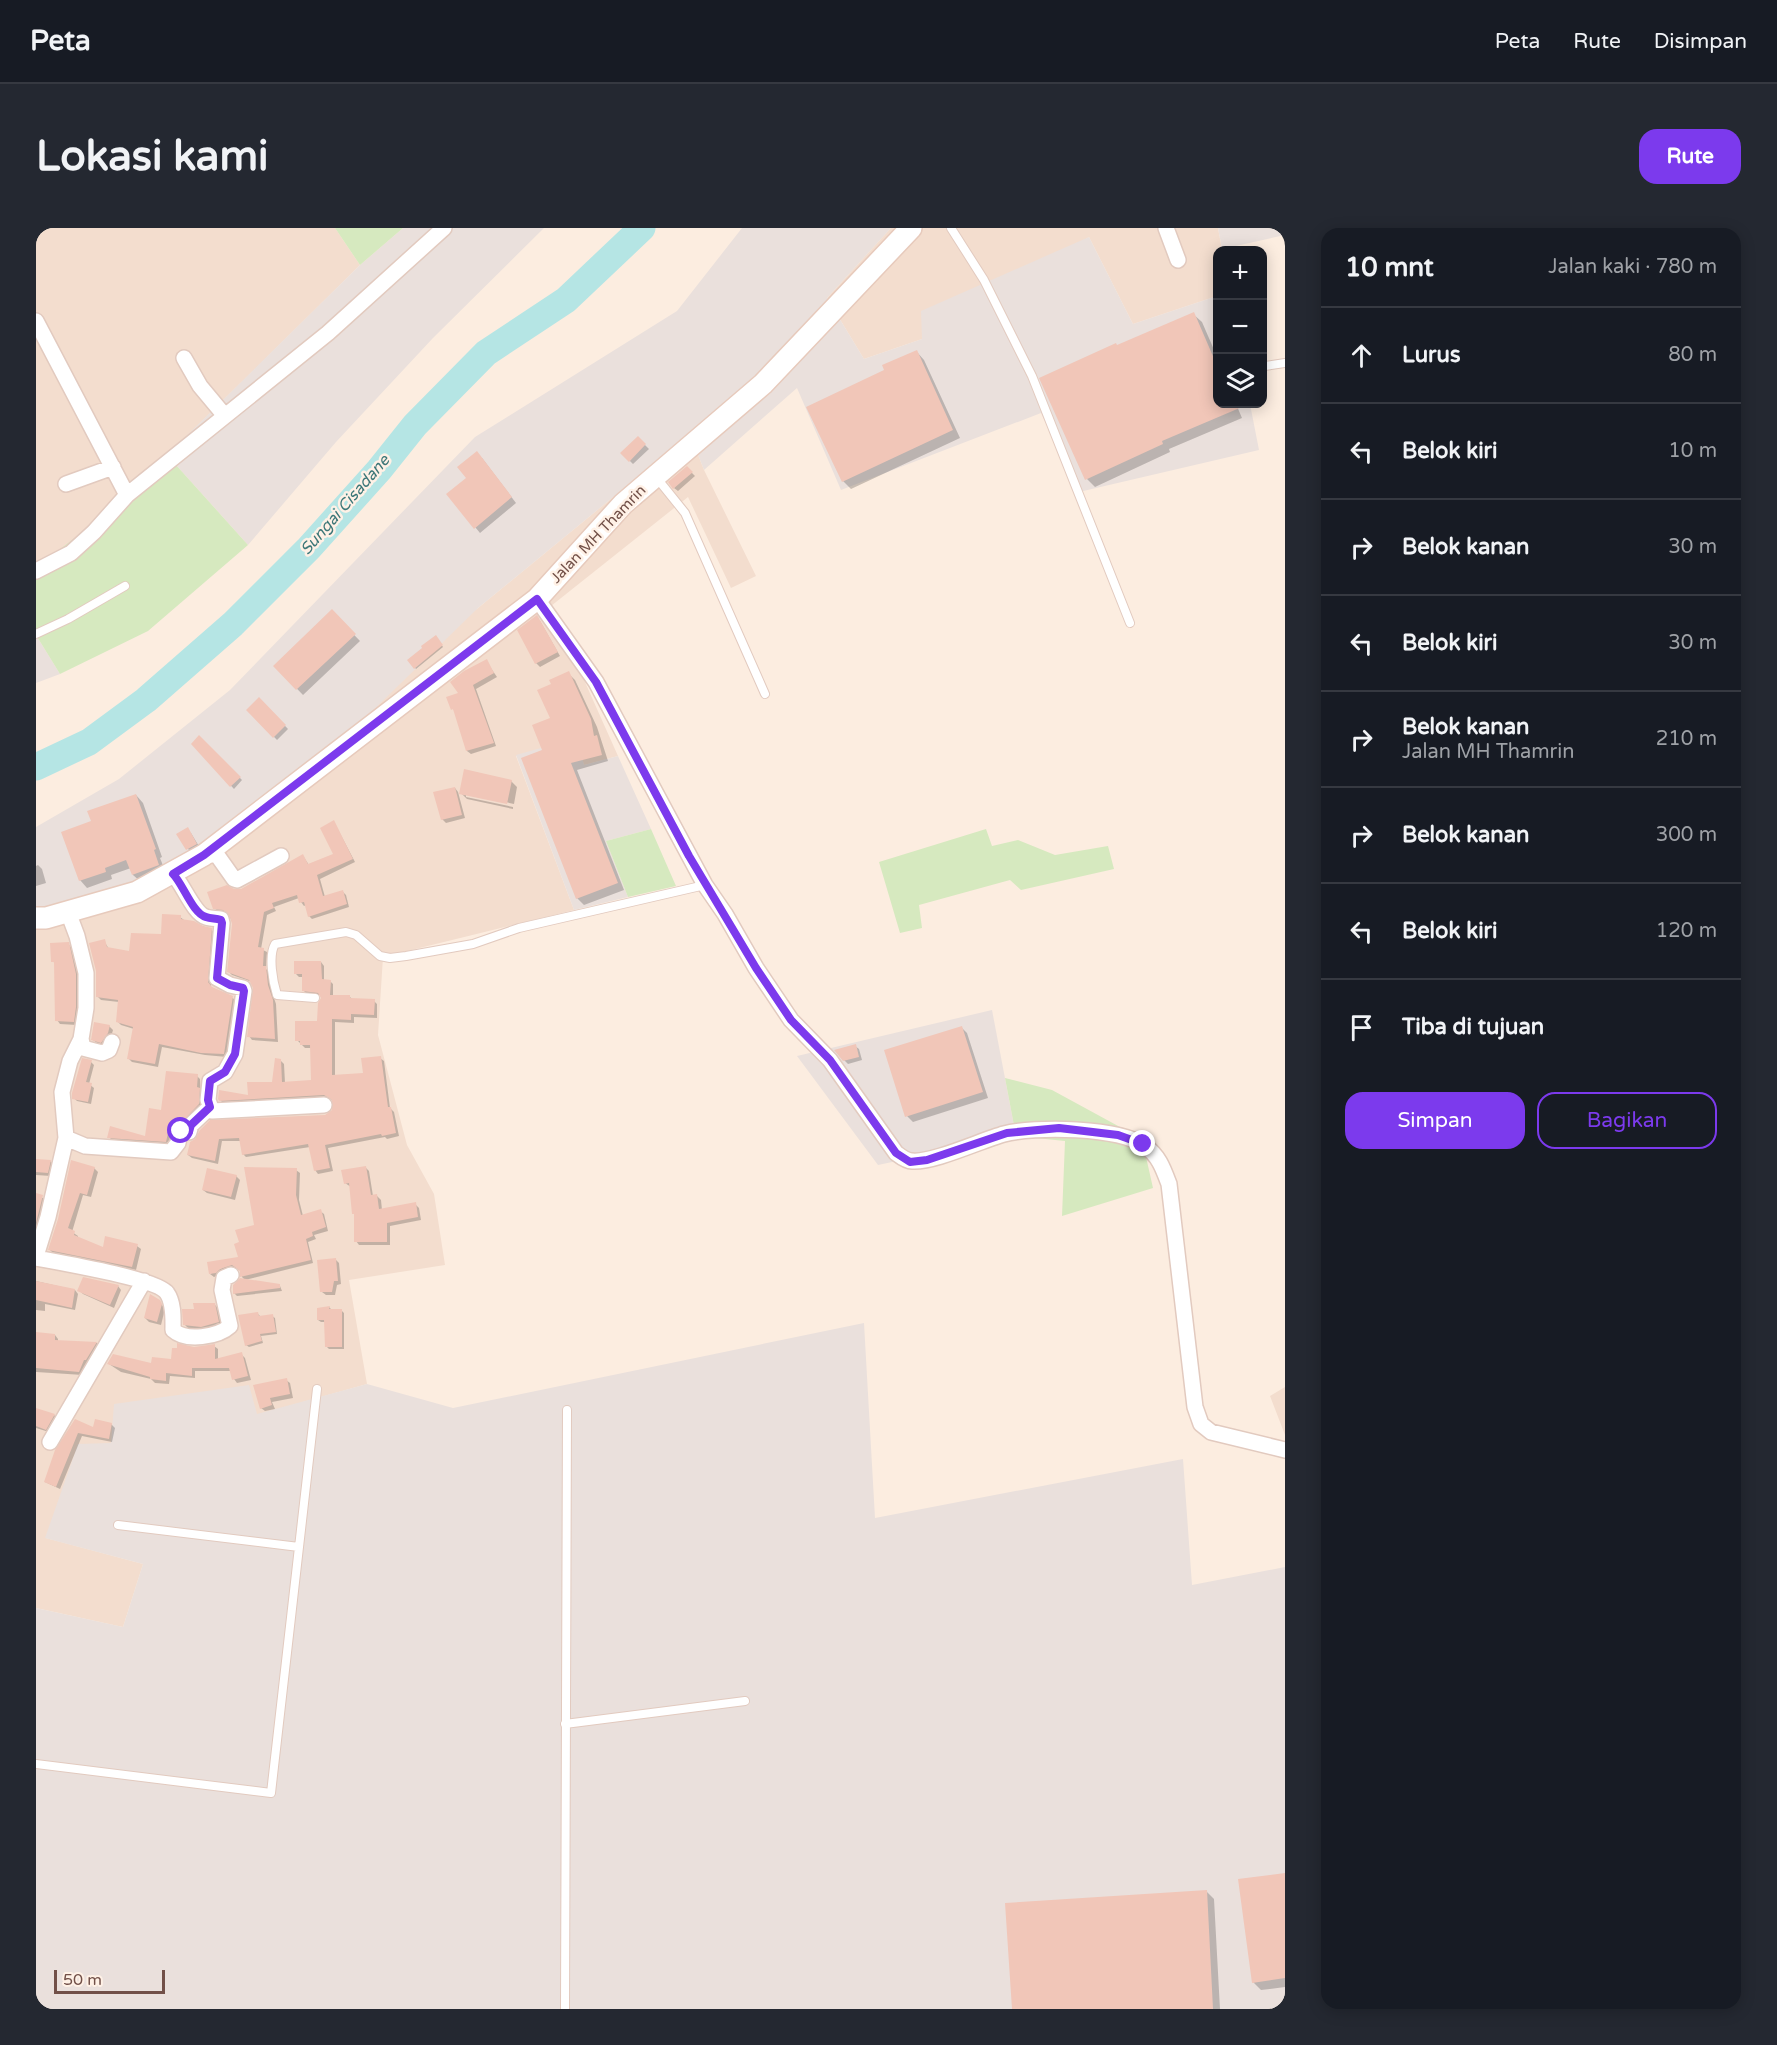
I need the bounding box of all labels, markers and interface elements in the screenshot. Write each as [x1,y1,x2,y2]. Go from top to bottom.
text: Peta [30,24,91,58]
text: Peta [1495,29,1540,54]
text: Rute [1573,29,1621,54]
text: Disimpan [1654,29,1747,54]
button: Rute [1639,129,1741,184]
text: Lokasi kami [36,131,268,182]
map controls [1213,246,1267,408]
button: + [1213,246,1267,300]
text: 10 mnt [1345,252,1434,283]
text: Jalan kaki · 780 m [1548,255,1717,279]
button: − [1213,300,1267,354]
icon: ahead [1345,339,1378,372]
text: Lurus [1402,342,1460,368]
text: 80 m [1668,343,1717,367]
button: layers [1213,354,1267,408]
icon: left [1345,435,1378,468]
text: Belok kiri [1402,438,1498,464]
text: 10 m [1668,439,1717,463]
water label: Sungai Cisadane [296,450,395,559]
street label: Jalan MH Thamrin [547,481,649,587]
icon: right [1345,531,1378,564]
text: Belok kanan [1402,534,1529,560]
text: 30 m [1668,535,1717,559]
icon: left [1345,627,1378,660]
text: Belok kiri [1402,630,1498,656]
text: 30 m [1668,631,1717,655]
text: Belok kanan [1402,714,1529,740]
icon: right [1345,723,1378,756]
text: 210 m [1656,727,1717,751]
text: Jalan MH Thamrin [1402,740,1574,764]
icon: right [1345,819,1378,852]
text: Belok kanan [1402,822,1529,848]
text: 300 m [1656,823,1717,847]
icon: left [1345,915,1378,948]
text: Belok kiri [1402,918,1498,944]
text: 120 m [1656,919,1717,943]
icon: arrive [1345,1011,1378,1044]
text: Tiba di tujuan [1402,1014,1544,1040]
button: Simpan [1345,1092,1525,1149]
button: Bagikan [1537,1092,1717,1149]
route start [167,1117,193,1143]
route end [1129,1130,1155,1156]
scale bar [54,1967,165,1994]
text: 50 m [63,1970,102,1990]

